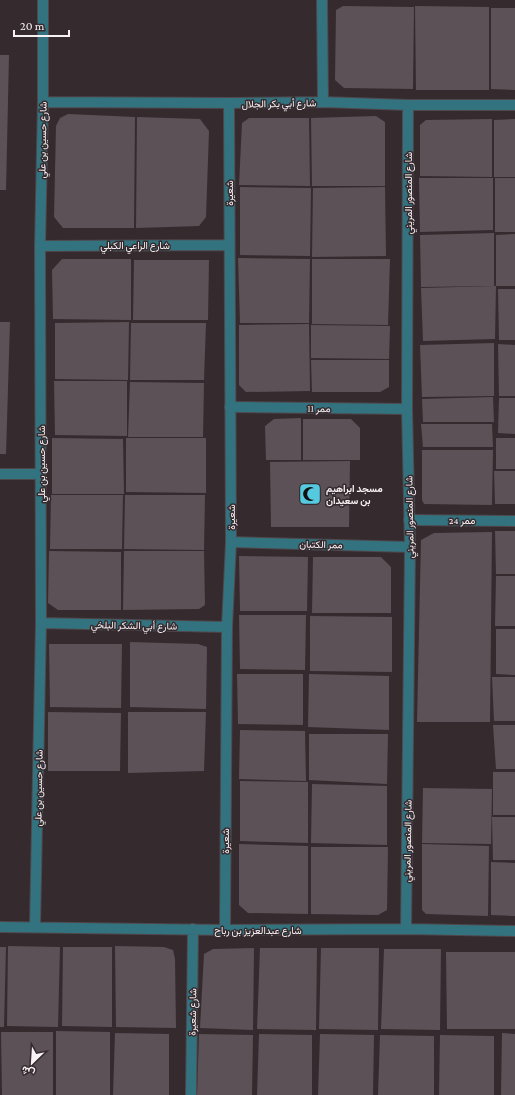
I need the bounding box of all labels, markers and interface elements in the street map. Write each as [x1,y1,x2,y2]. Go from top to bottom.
scale bar [14,12,69,38]
text: 20 m [20,19,45,33]
street label: شارع أبي بكر الجلال [242,97,317,113]
street label: شارع حسين بن علي [36,101,52,179]
street label: شارع المنصور المريني [403,152,417,234]
street label: شعيرة [224,180,236,206]
street label: شارع الراعي الكبلي [100,240,170,254]
street label: ممر 11 [307,403,331,415]
street label: شارع حسين بن علي [36,425,50,503]
street label: شارع المنصور المريني [403,476,419,558]
mosque icon: مسجد ابراهيم بن سعيدان [297,481,323,507]
place label: مسجد ابراهيم بن سعيدان [326,483,383,507]
street label: شعيرة [226,504,238,530]
street label: ممر 24 [449,515,475,527]
street label: ممر الكتبان [299,539,343,551]
street label: شارع أبي الشكر البلخي [91,619,177,635]
street label: شارع حسين بن علي [32,749,48,827]
street label: شارع المنصور المريني [401,800,417,882]
street label: شعيرة [220,828,232,854]
street label: شارع عبدالعزيز بن رباح [214,925,302,937]
street label: شارع شعيرة [187,988,199,1036]
north arrow [12,1043,52,1083]
text: ش [19,1063,37,1080]

